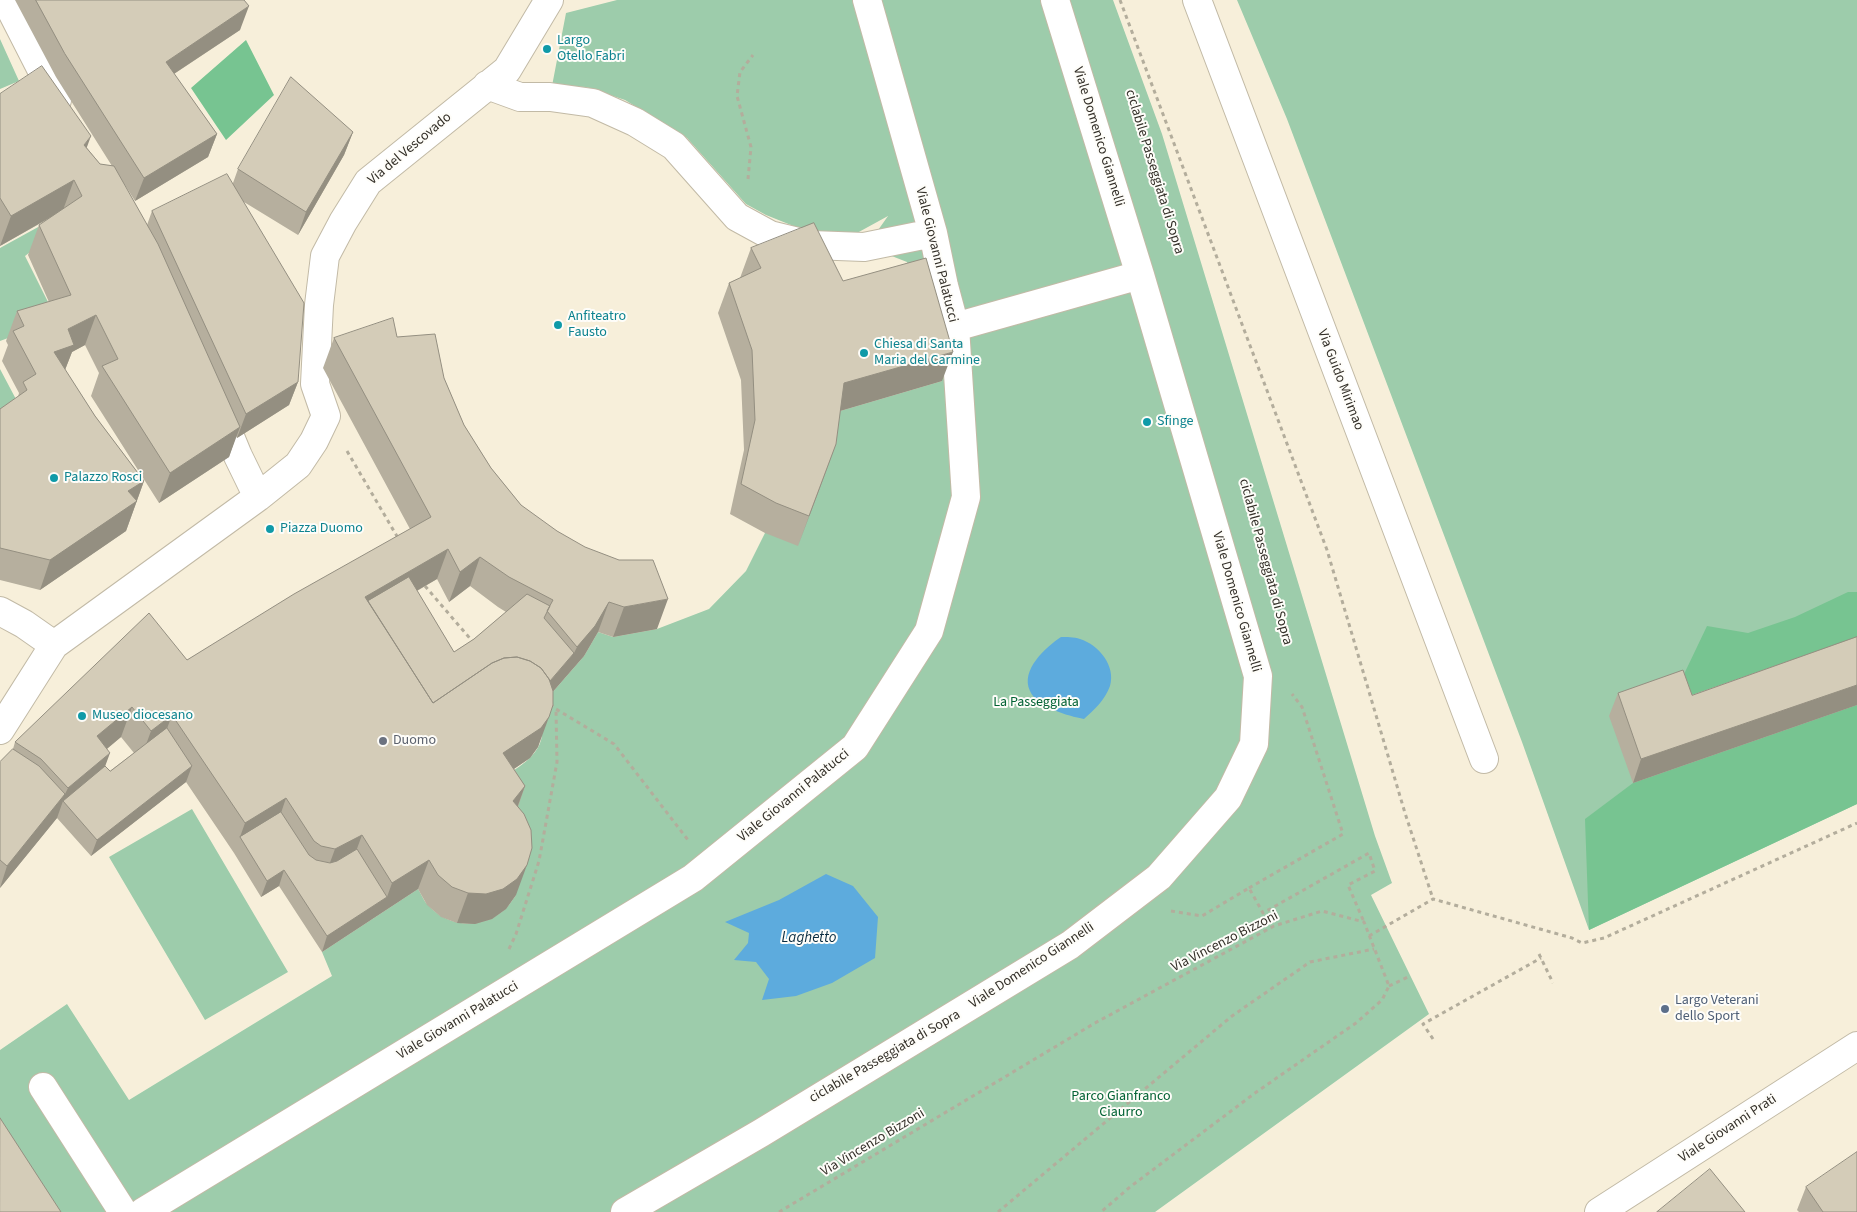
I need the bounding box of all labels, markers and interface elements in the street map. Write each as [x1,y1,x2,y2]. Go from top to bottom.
place label: Largo Otello Fabri [557,33,625,65]
marker: Largo Otello Fabri [541,43,553,55]
street label: Viale Domenico Giannelli [1069,65,1127,209]
street label: ciclabile Passeggiata di Sopra [1121,88,1187,256]
street label: Via del Vescovado [365,109,455,189]
street label: Viale Giovanni Palatucci [911,186,961,324]
place label: Anfiteatro Fausto [568,309,626,342]
marker: Anfiteatro Fausto [552,319,564,331]
street label: Via Guido Mirimao [1313,327,1367,433]
place label: Chiesa di Santa Maria del Carmine [874,337,980,370]
marker: Chiesa di Santa Maria del Carmine [858,347,870,359]
place label: Sfinge [1157,414,1193,430]
marker: Sfinge [1141,416,1153,428]
place label: Palazzo Rosci [64,470,142,486]
marker: Palazzo Rosci [48,472,60,484]
street label: ciclabile Passeggiata di Sopra [1235,477,1295,647]
place label: Piazza Duomo [280,521,363,537]
marker: Piazza Duomo [264,523,276,535]
street label: Viale Domenico Giannelli [1208,530,1264,674]
park label: La Passeggiata [993,695,1079,711]
place label: Museo diocesano [92,708,193,724]
marker: Museo diocesano [76,710,88,722]
place label: Duomo [393,733,436,749]
marker: Duomo [377,735,389,747]
street label: Viale Giovanni Palatucci [735,746,853,846]
street label: Via Vincenzo Bizzoni [1169,908,1281,976]
street label: Viale Domenico Giannelli [966,919,1098,1013]
water label: Laghetto [782,930,836,948]
street label: Viale Giovanni Palatucci [394,978,522,1064]
place label: Largo Veterani dello Sport [1675,993,1759,1026]
marker: Largo Veterani dello Sport [1659,1003,1671,1015]
street label: ciclabile Passeggiata di Sopra [807,1007,963,1107]
park label: Parco Gianfranco Ciaurro [1071,1089,1171,1122]
street label: Viale Giovanni Prati [1676,1091,1780,1167]
street label: Via Vincenzo Bizzoni [818,1105,928,1181]

